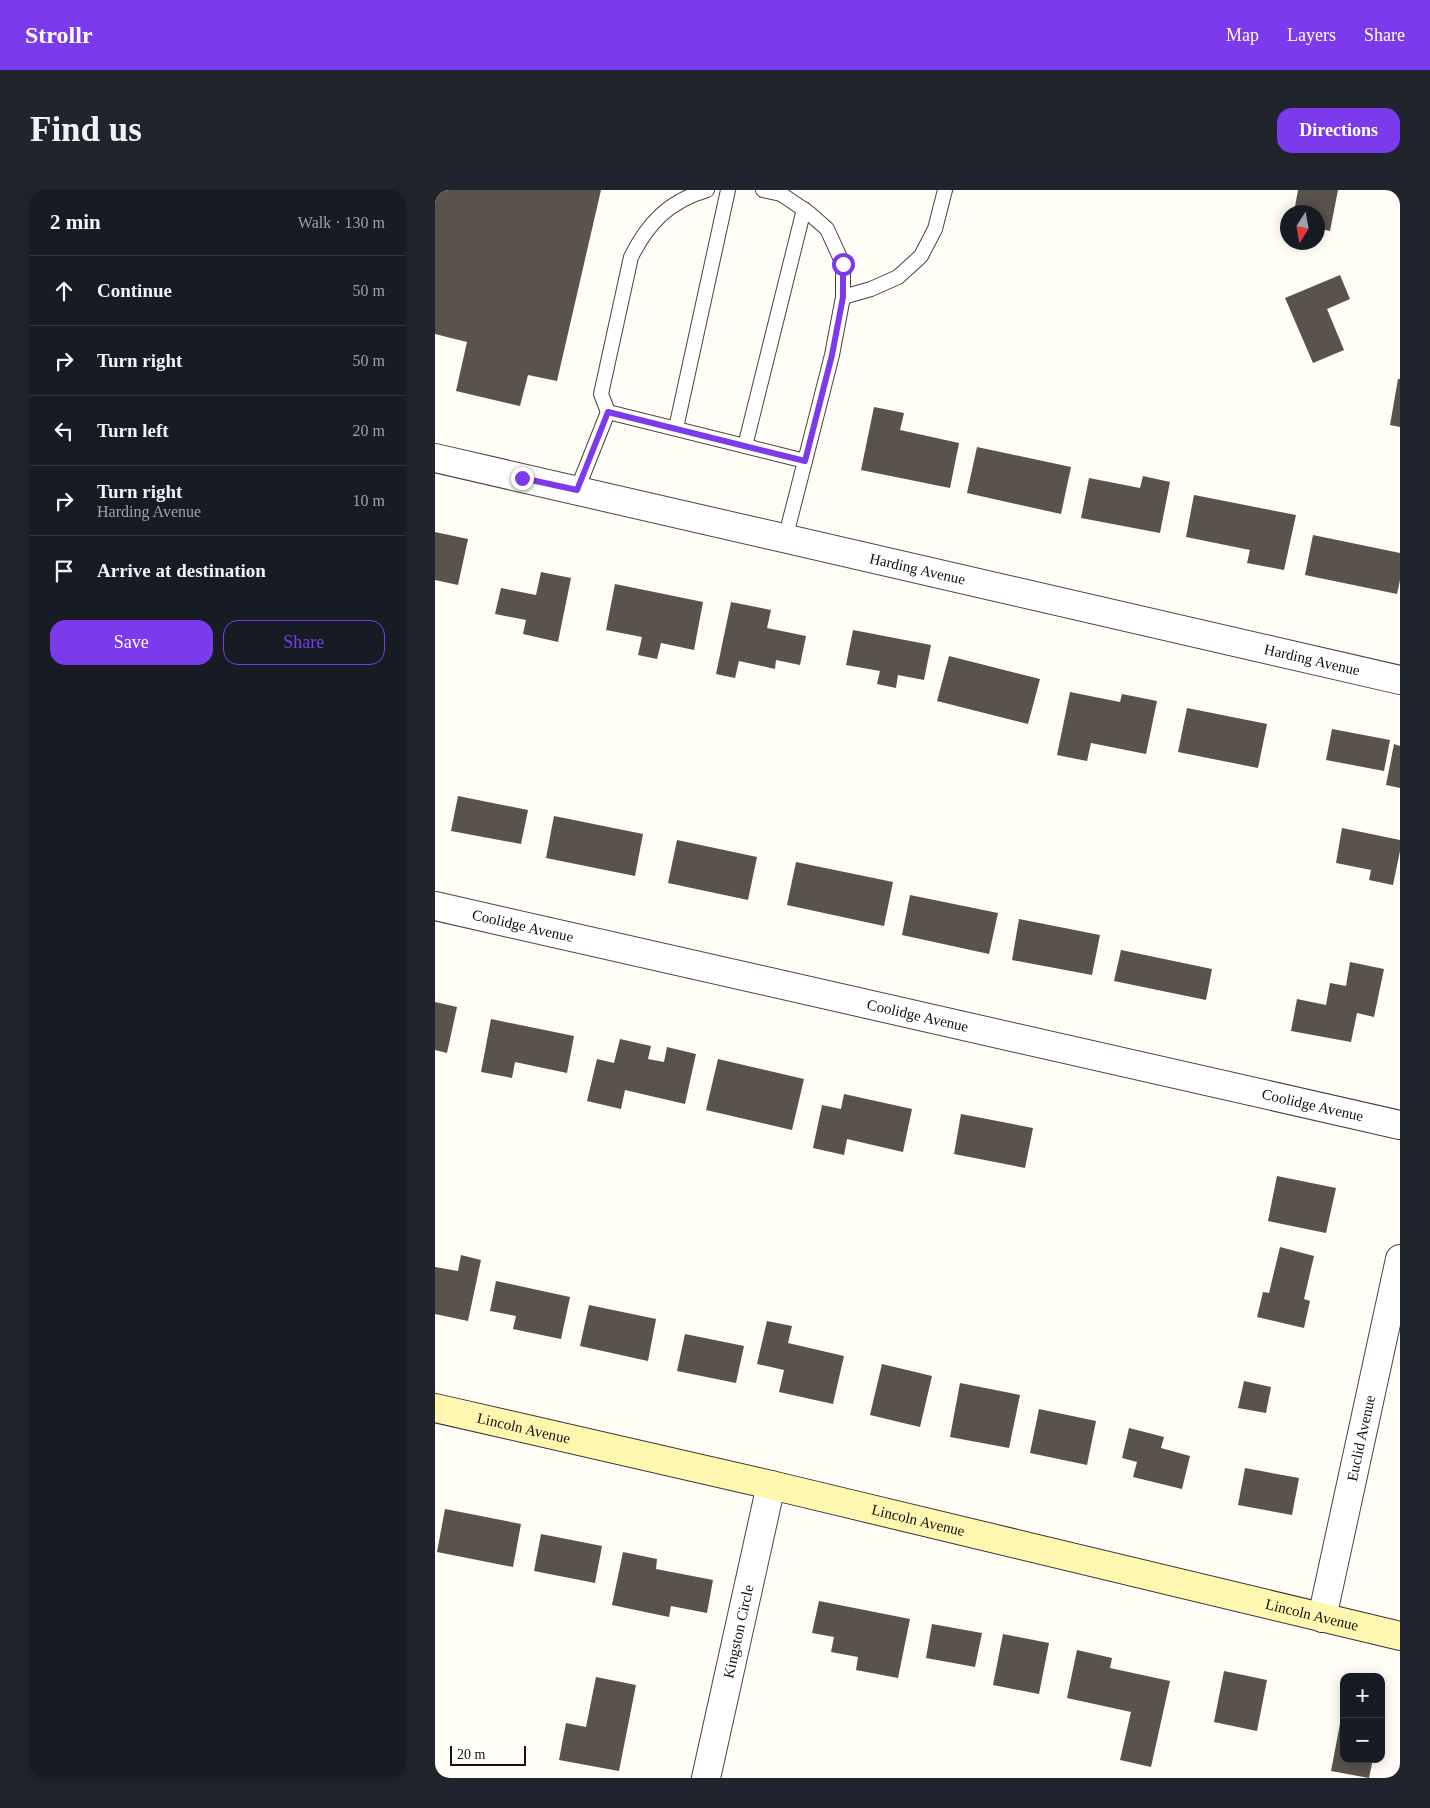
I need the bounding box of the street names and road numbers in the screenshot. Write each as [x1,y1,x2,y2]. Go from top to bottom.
street label: Harding Avenue [868,550,967,588]
street label: Harding Avenue [1263,641,1362,679]
street label: Coolidge Avenue [471,907,575,945]
street label: Coolidge Avenue [865,996,970,1035]
street label: Coolidge Avenue [1260,1086,1365,1125]
street label: Euclid Avenue [1344,1393,1378,1483]
street label: Lincoln Avenue [476,1410,572,1447]
street label: Lincoln Avenue [870,1501,967,1539]
street label: Kingston Circle [720,1583,757,1680]
street label: Lincoln Avenue [1264,1596,1360,1634]

